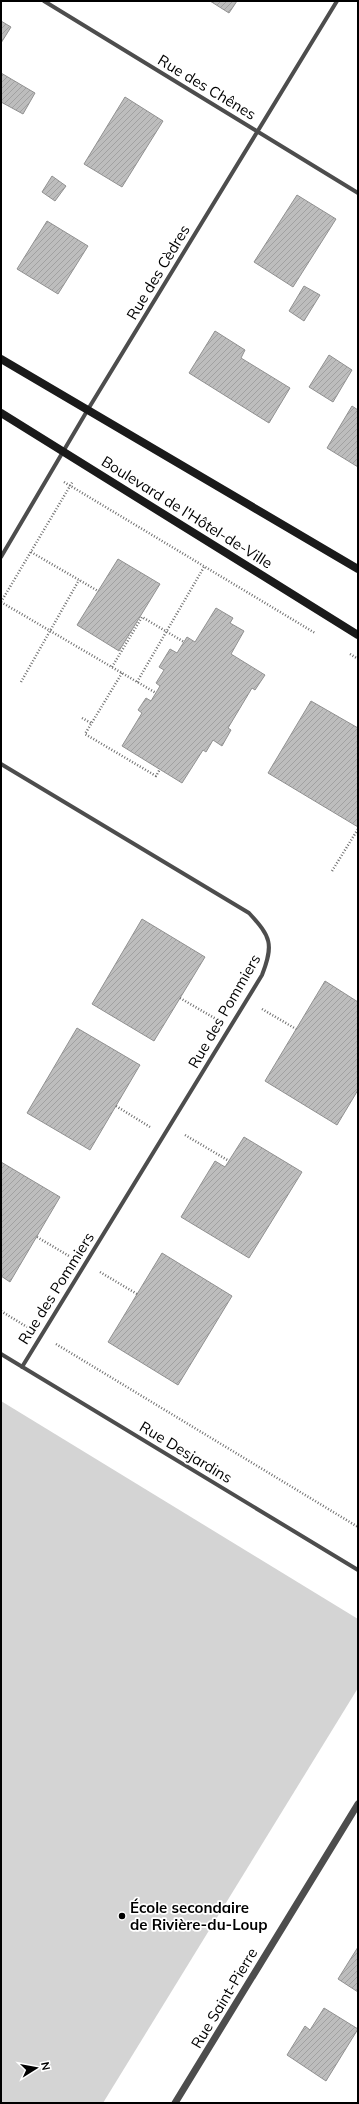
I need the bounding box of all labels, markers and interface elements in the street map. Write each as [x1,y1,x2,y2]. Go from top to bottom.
street label: Rue des Chênes [154,50,260,124]
street label: Rue des Cèdres [122,221,194,323]
street label: Boulevard de l'Hôtel-de-Ville [98,451,276,573]
street label: Rue des Pommiers [184,951,264,1071]
street label: Rue des Pommiers [14,1228,98,1348]
street label: Rue Desjardins [136,1417,236,1487]
place label: École secondaire de Rivière-du-Loup [130,1898,268,1934]
marker: École secondaire de Rivière-du-Loup [117,1911,127,1921]
street label: Rue Saint-Pierre [187,1944,261,2052]
north arrow [16,2048,56,2088]
text: N [38,2061,53,2072]

